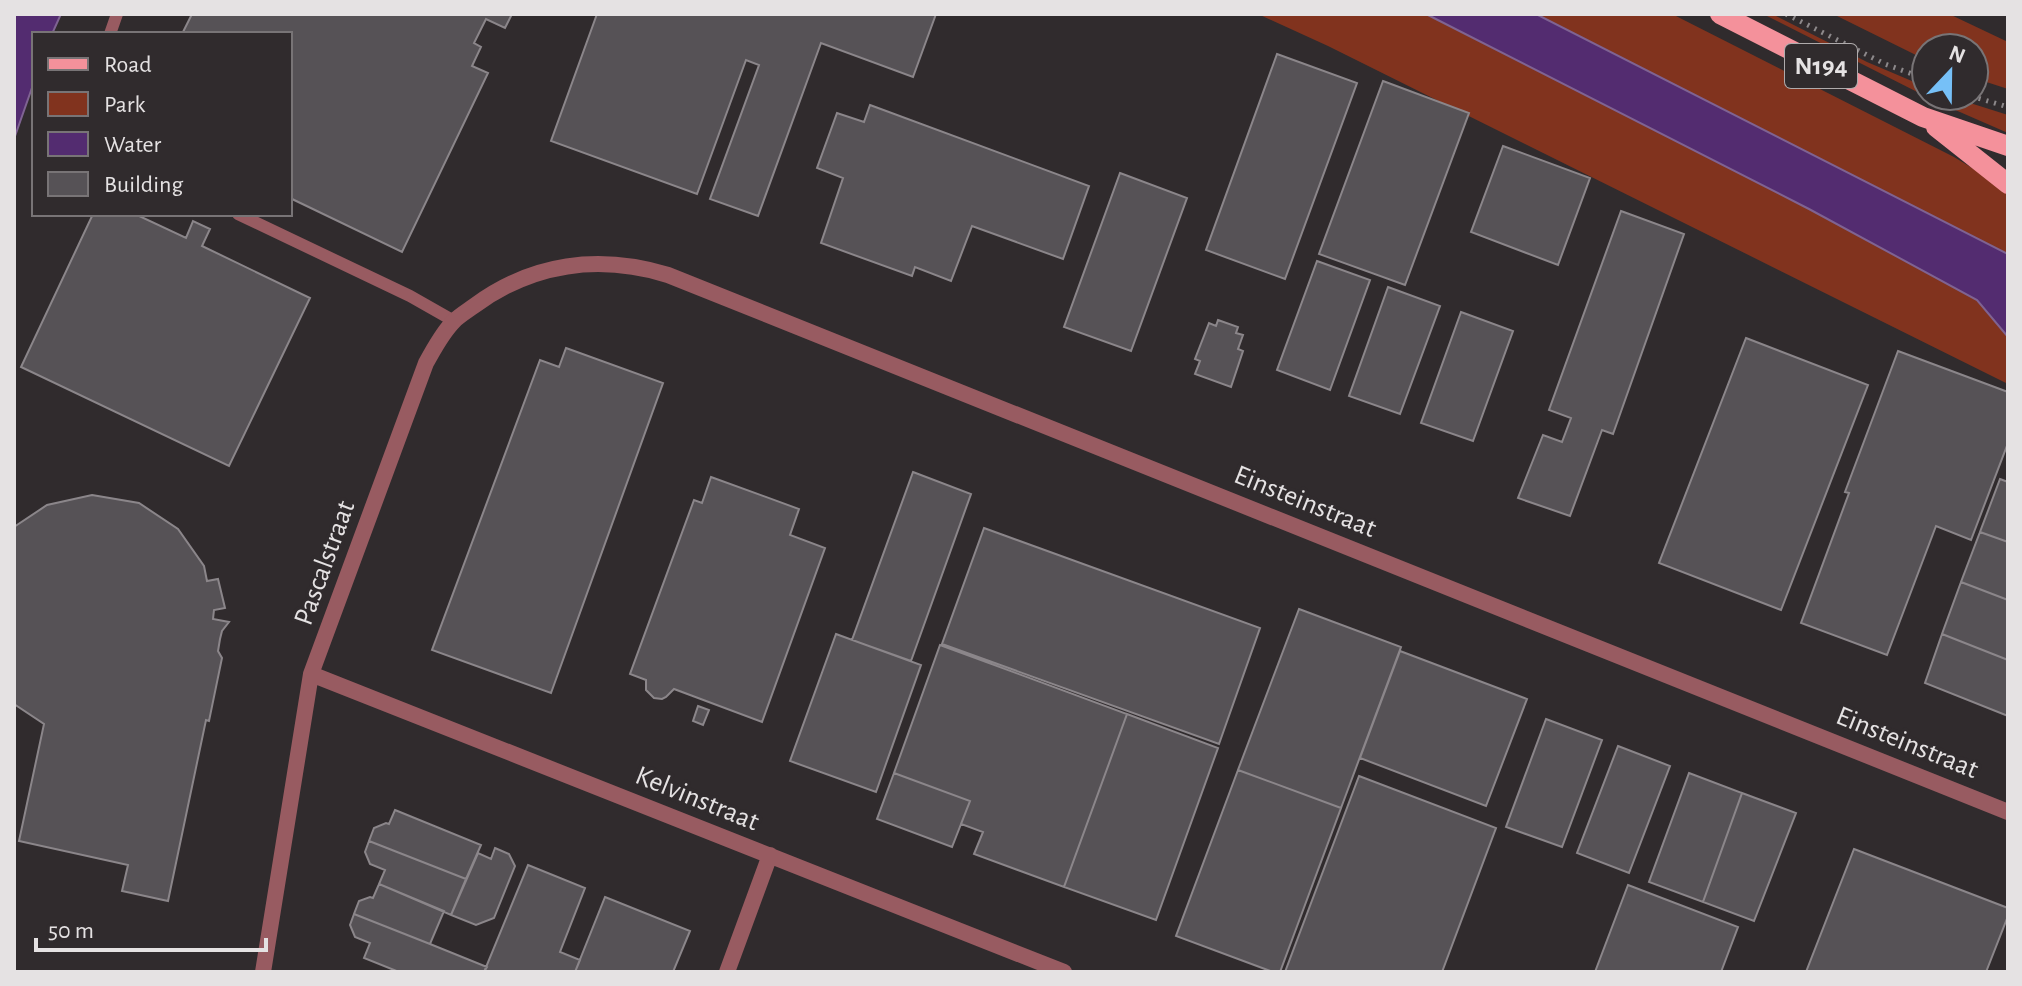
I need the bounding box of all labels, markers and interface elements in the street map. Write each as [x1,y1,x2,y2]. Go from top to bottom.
legend [32,32,292,216]
north arrow [1910,32,1990,112]
text: N [1946,41,1968,67]
road number: N194 [1785,44,1857,88]
text: Road [104,53,152,77]
text: Park [104,93,145,117]
text: Water [104,133,162,157]
text: Building [104,173,183,197]
street label: Einsteinstraat [1230,461,1380,543]
street label: Pascalstraat [290,497,360,629]
street label: Einsteinstraat [1832,702,1982,784]
street label: Kelvinstraat [631,762,763,836]
scale bar [36,902,266,952]
text: 50 m [48,919,94,943]

